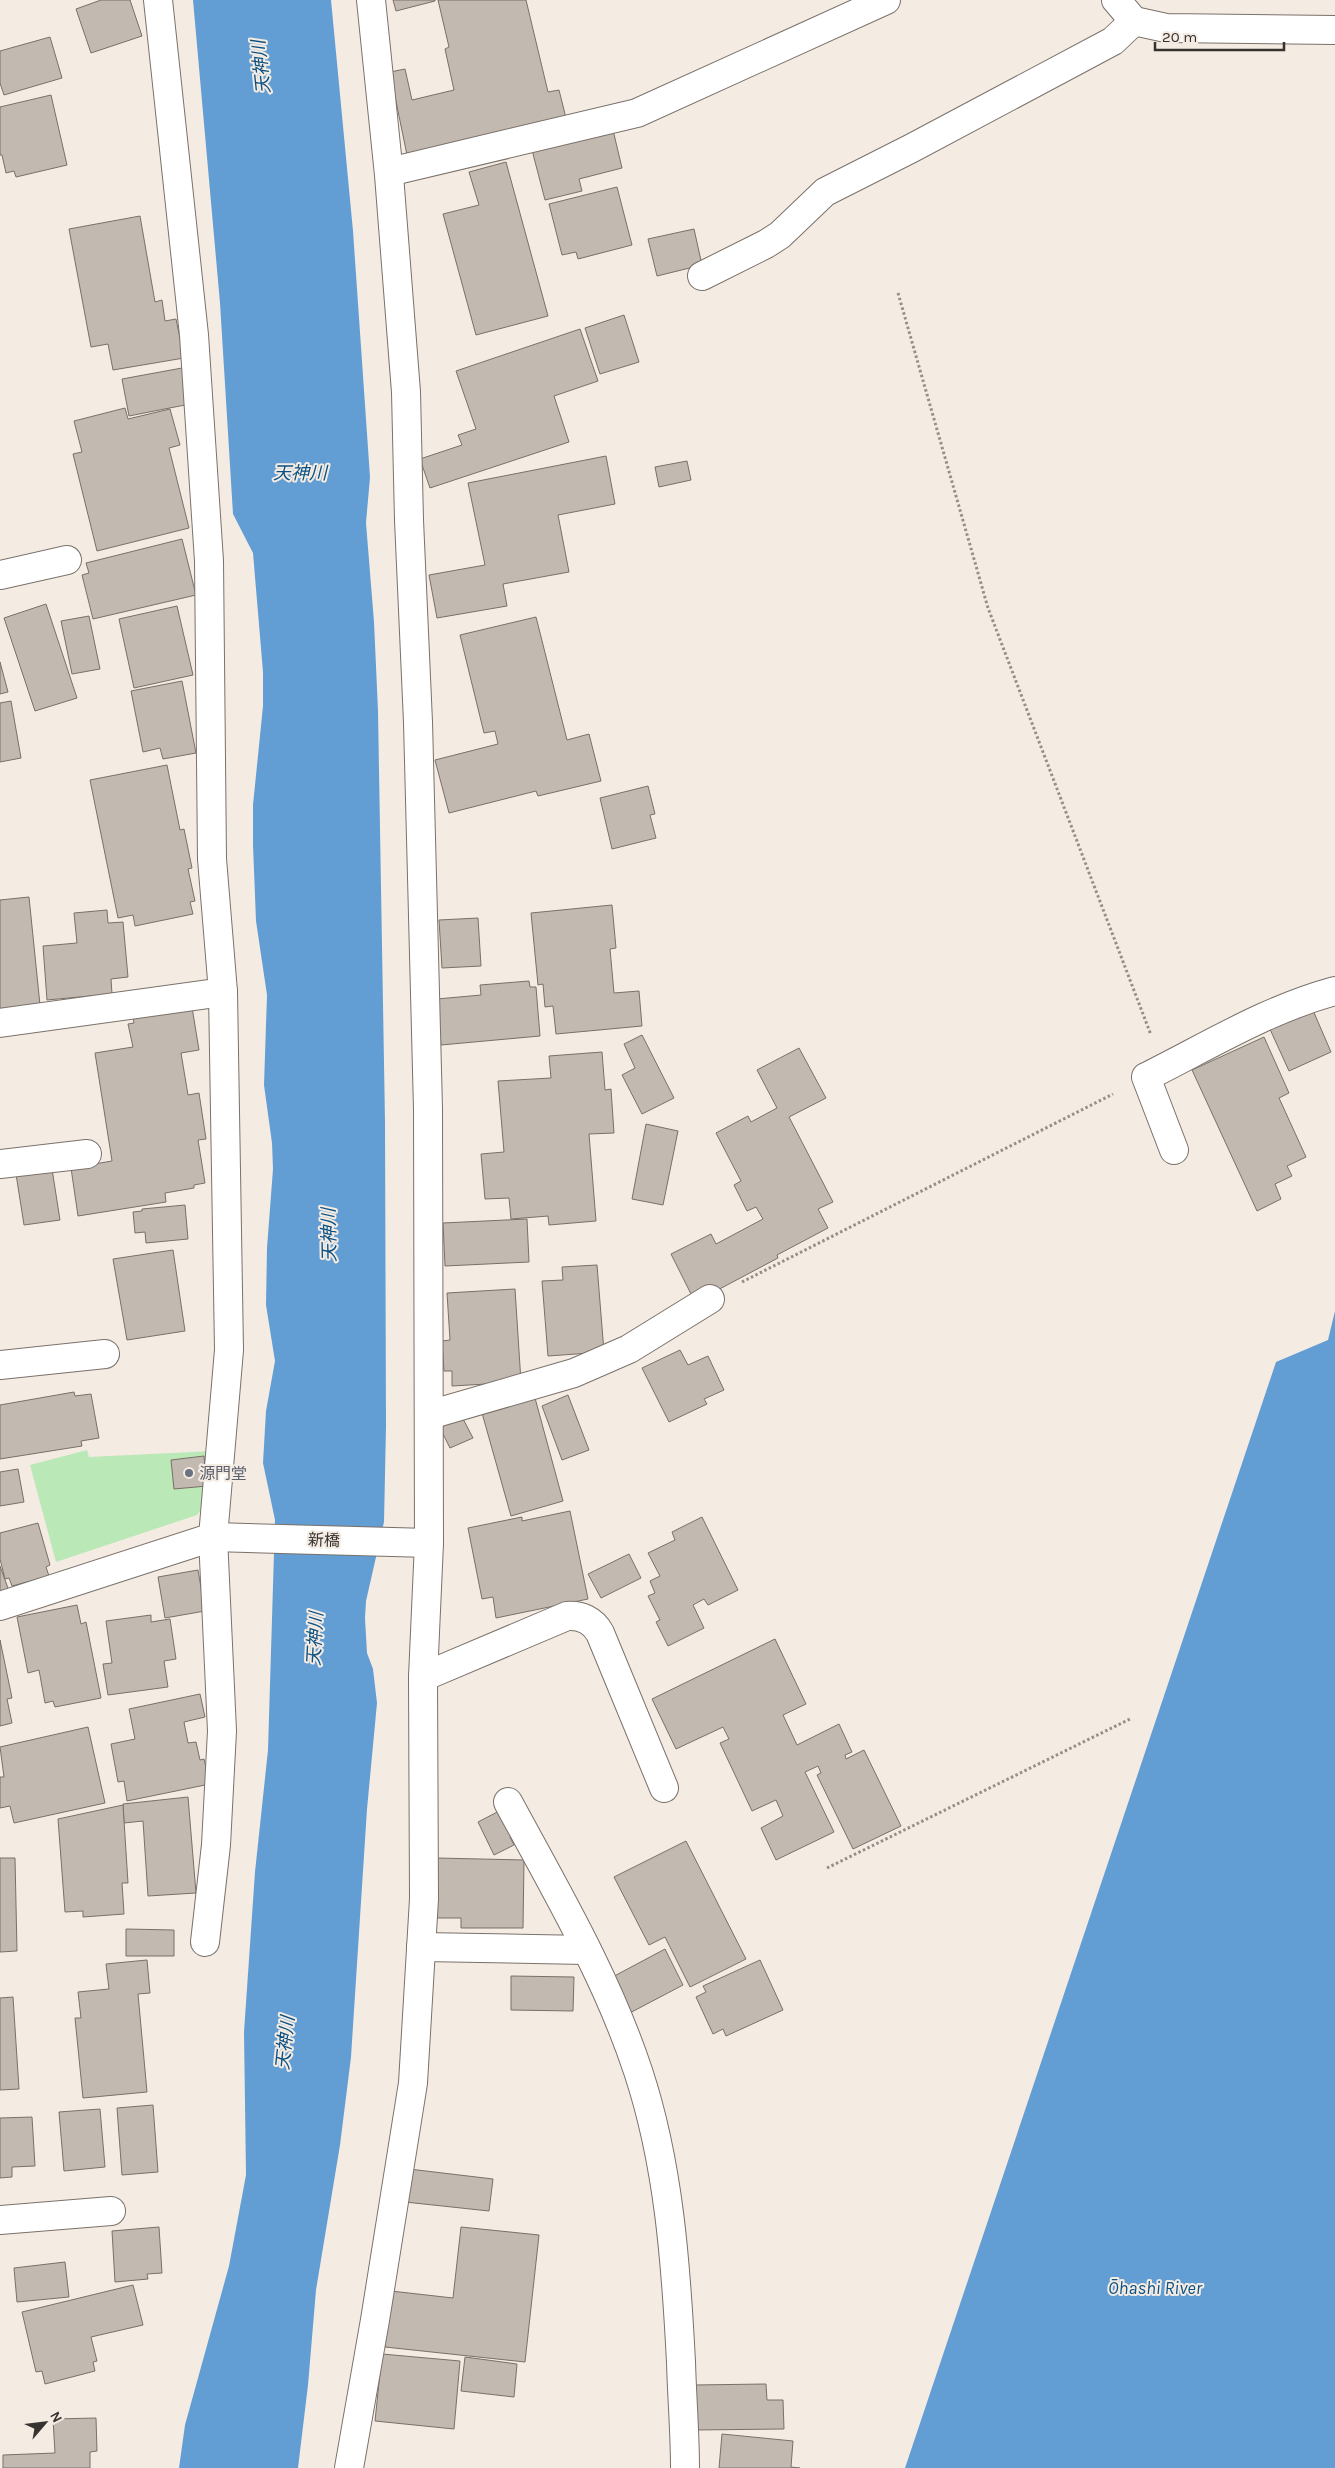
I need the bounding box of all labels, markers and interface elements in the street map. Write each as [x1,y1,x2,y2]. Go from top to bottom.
scale bar [1155,20,1284,52]
text: 20 m [1162,28,1197,46]
water label: 天神川 [247,37,275,95]
water label: 天神川 [273,462,329,484]
water label: 天神川 [317,1206,340,1262]
place label: 源門堂 [199,1464,247,1483]
marker: 源門堂 [183,1467,195,1479]
street label: 新橋 [308,1530,340,1550]
water label: 天神川 [303,1609,328,1667]
water label: 天神川 [271,2013,299,2071]
water label: Ōhashi River [1108,2277,1203,2299]
north arrow [20,2398,70,2448]
text: N [46,2409,66,2426]

